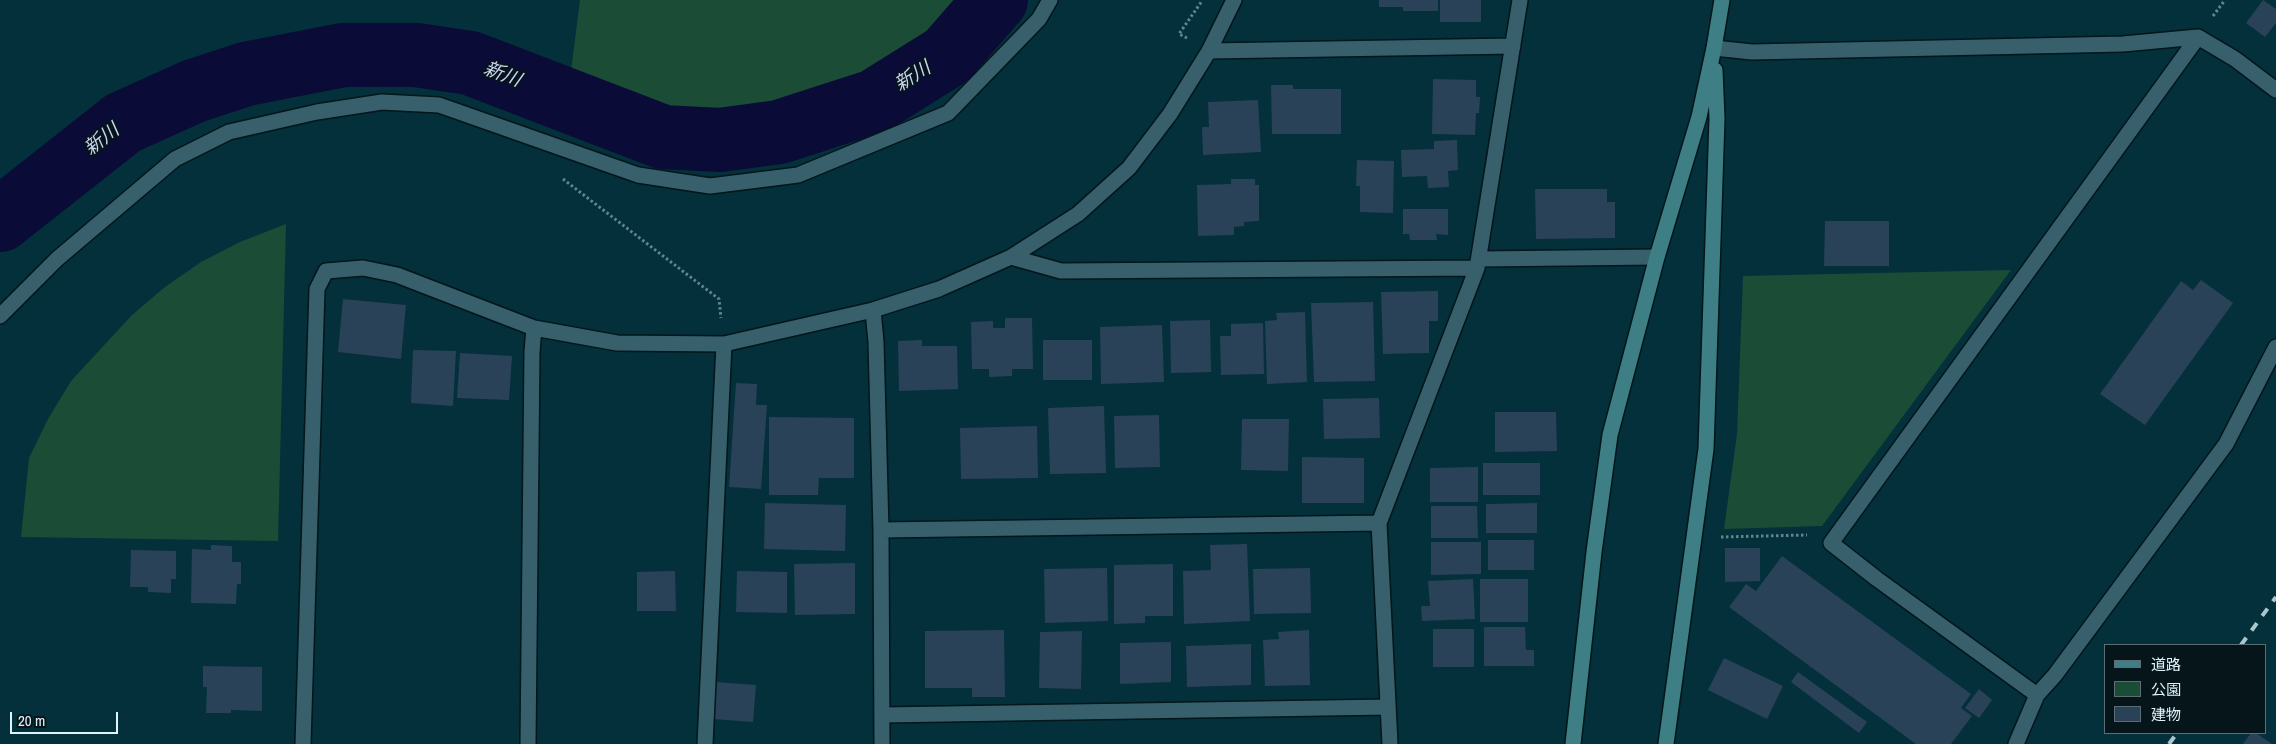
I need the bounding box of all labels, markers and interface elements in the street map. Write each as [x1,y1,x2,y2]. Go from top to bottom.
water label: 新川 [891,57,935,97]
water label: 新川 [480,58,524,92]
water label: 新川 [80,119,124,161]
legend [2104,644,2266,734]
text: 道路 [2151,654,2181,675]
text: 公園 [2151,679,2181,700]
scale bar [12,702,120,734]
text: 建物 [2151,704,2181,725]
text: 20 m [18,710,45,731]

